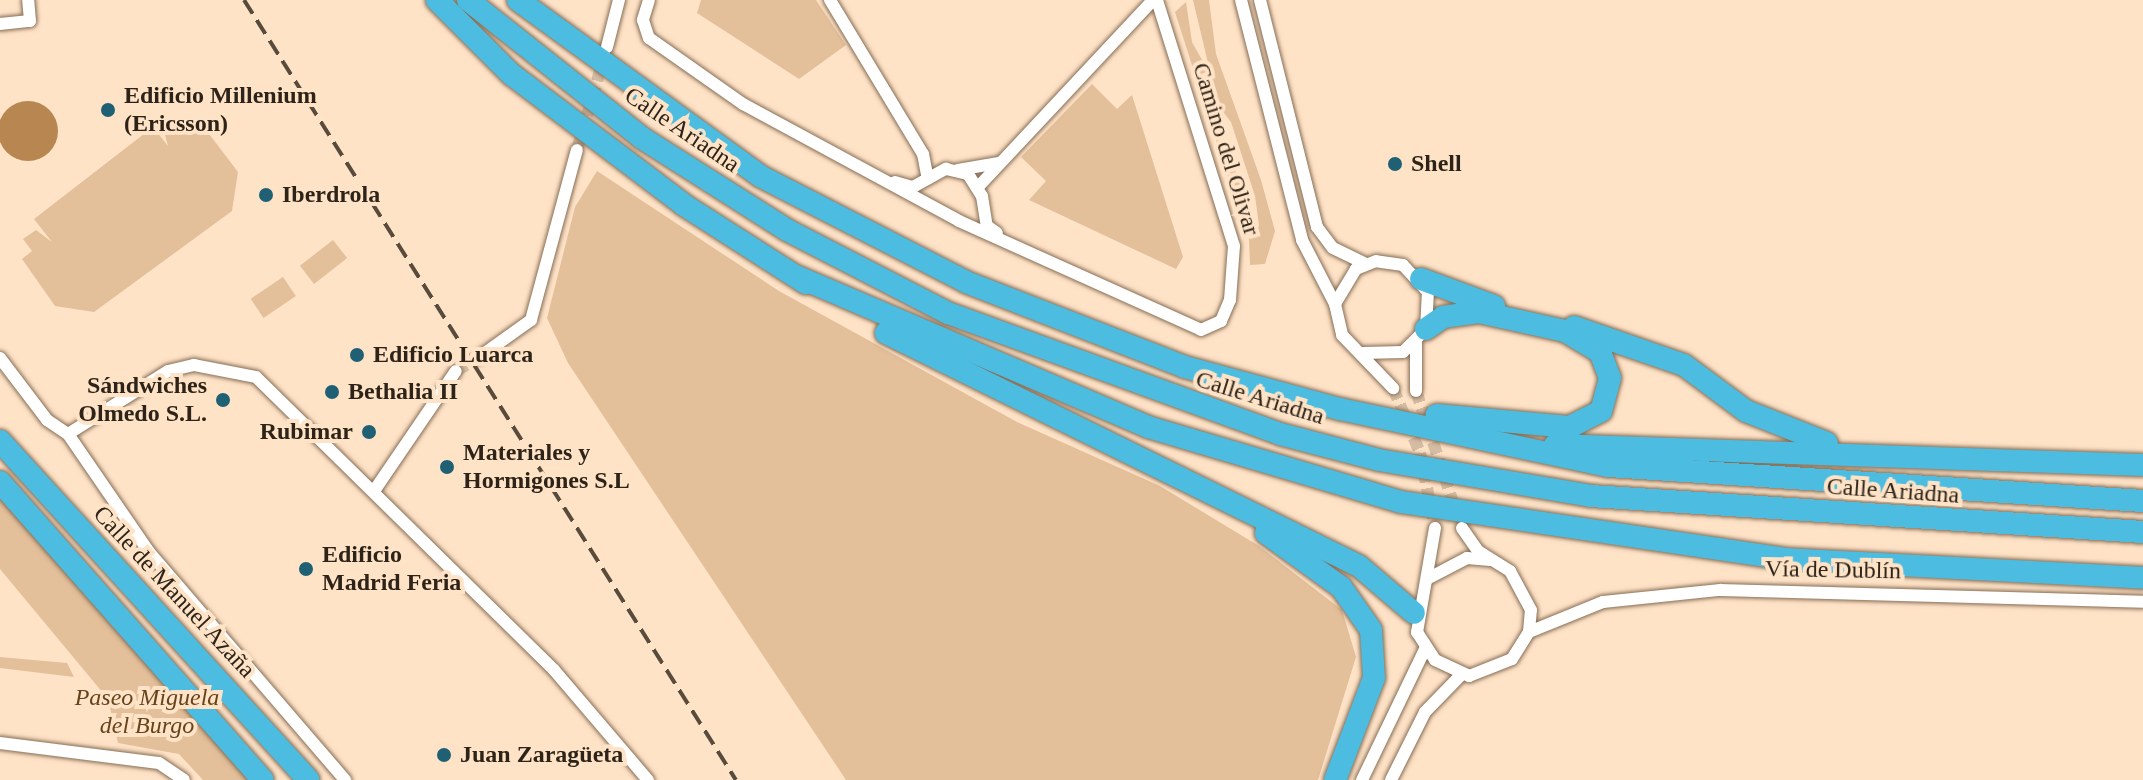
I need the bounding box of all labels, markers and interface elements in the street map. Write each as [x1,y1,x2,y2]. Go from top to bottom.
street label: Camino del Olivar [1186,59,1266,239]
street label: Calle Ariadna [618,81,746,179]
place label: Edificio Millenium (Ericsson) [124,82,317,138]
marker: Edificio Millenium (Ericsson) [99,101,117,119]
place label: Shell [1411,150,1462,178]
marker: Shell [1386,155,1404,173]
place label: Iberdrola [282,181,380,209]
marker: Iberdrola [257,186,275,204]
place label: Edificio Luarca [373,341,533,369]
marker: Edificio Luarca [348,346,366,364]
street label: Calle Ariadna [1192,365,1328,431]
place label: Sándwiches Olmedo S.L. [78,372,207,428]
place label: Bethalia II [348,378,458,406]
marker: Bethalia II [323,383,341,401]
marker: Sándwiches Olmedo S.L. [214,391,232,409]
place label: Rubimar [260,418,353,446]
marker: Rubimar [360,423,378,441]
place label: Materiales y Hormigones S.L [463,439,630,495]
marker: Materiales y Hormigones S.L [438,458,456,476]
street label: Calle Ariadna [1825,472,1961,510]
street label: Calle de Manuel Azaña [86,500,262,684]
place label: Edificio Madrid Feria [322,541,461,597]
street label: Vía de Dublín [1765,554,1901,586]
marker: Edificio Madrid Feria [297,560,315,578]
park label: Paseo Miguela del Burgo [75,684,219,740]
place label: Juan Zaragüeta [460,741,623,769]
marker: Juan Zaragüeta [435,746,453,764]

